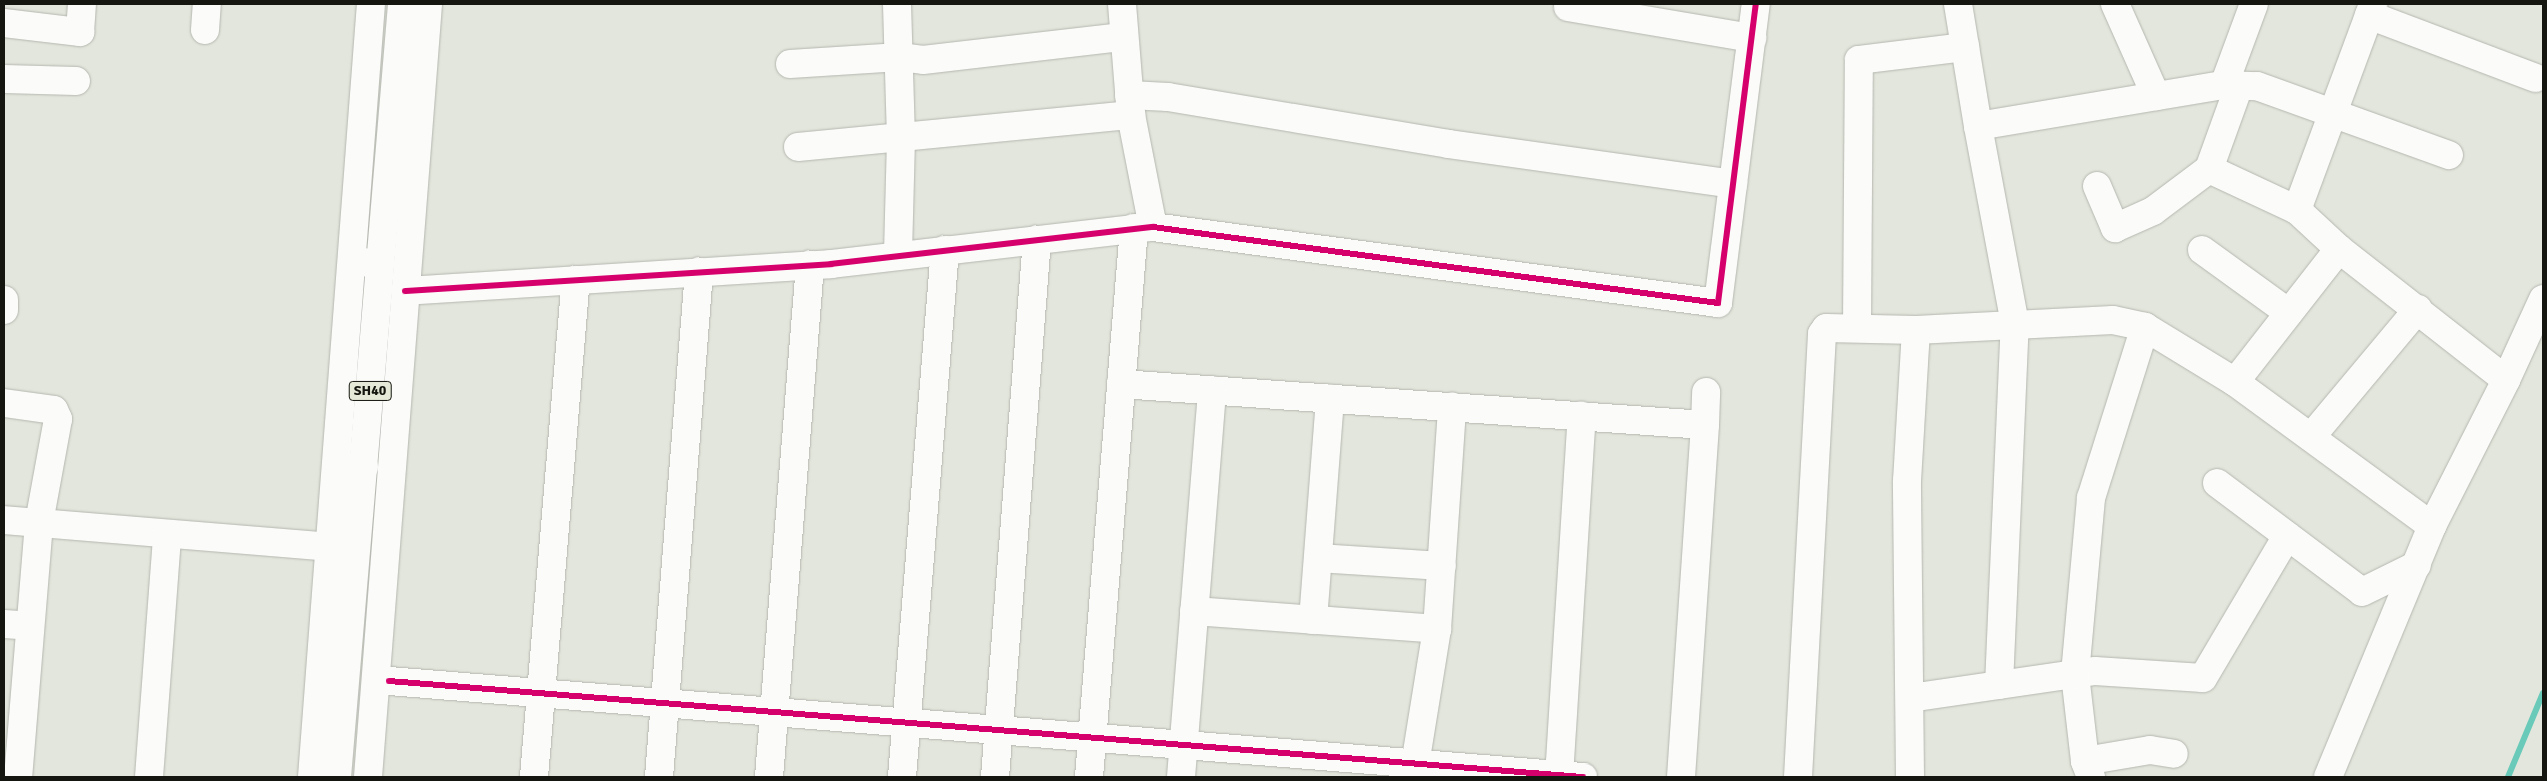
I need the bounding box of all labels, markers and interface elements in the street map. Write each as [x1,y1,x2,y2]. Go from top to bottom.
road number: SH40 [348,380,392,402]

